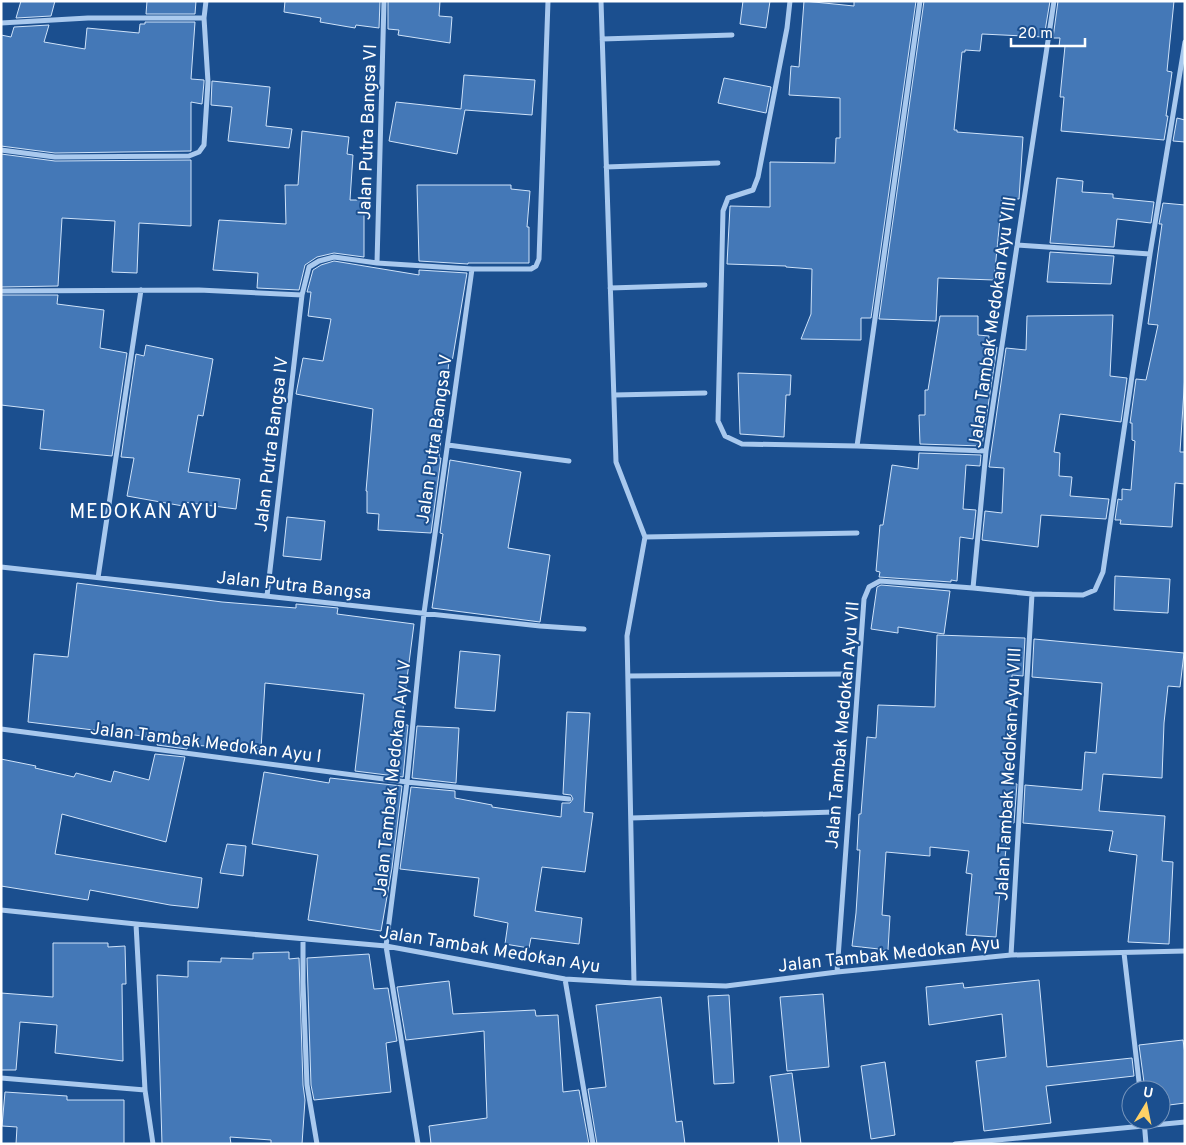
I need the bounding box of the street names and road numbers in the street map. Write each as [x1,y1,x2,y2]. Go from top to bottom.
street label: Jalan Putra Bangsa VI [354,44,383,220]
street label: Jalan Tambak Medokan Ayu VIII [964,195,1023,449]
street label: Jalan Putra Bangsa V [412,353,459,525]
street label: Jalan Putra Bangsa IV [250,355,295,533]
street label: Jalan Putra Bangsa [215,567,372,606]
street label: Jalan Tambak Medokan Ayu VII [821,600,866,850]
street label: Jalan Tambak Medokan Ayu VIII [991,647,1028,901]
street label: Jalan Tambak Medokan Ayu V [370,658,417,898]
street label: Jalan Tambak Medokan Ayu I [89,718,323,769]
street label: Jalan Tambak Medokan Ayu [378,922,602,979]
street label: Jalan Tambak Medokan Ayu [777,932,1001,979]

